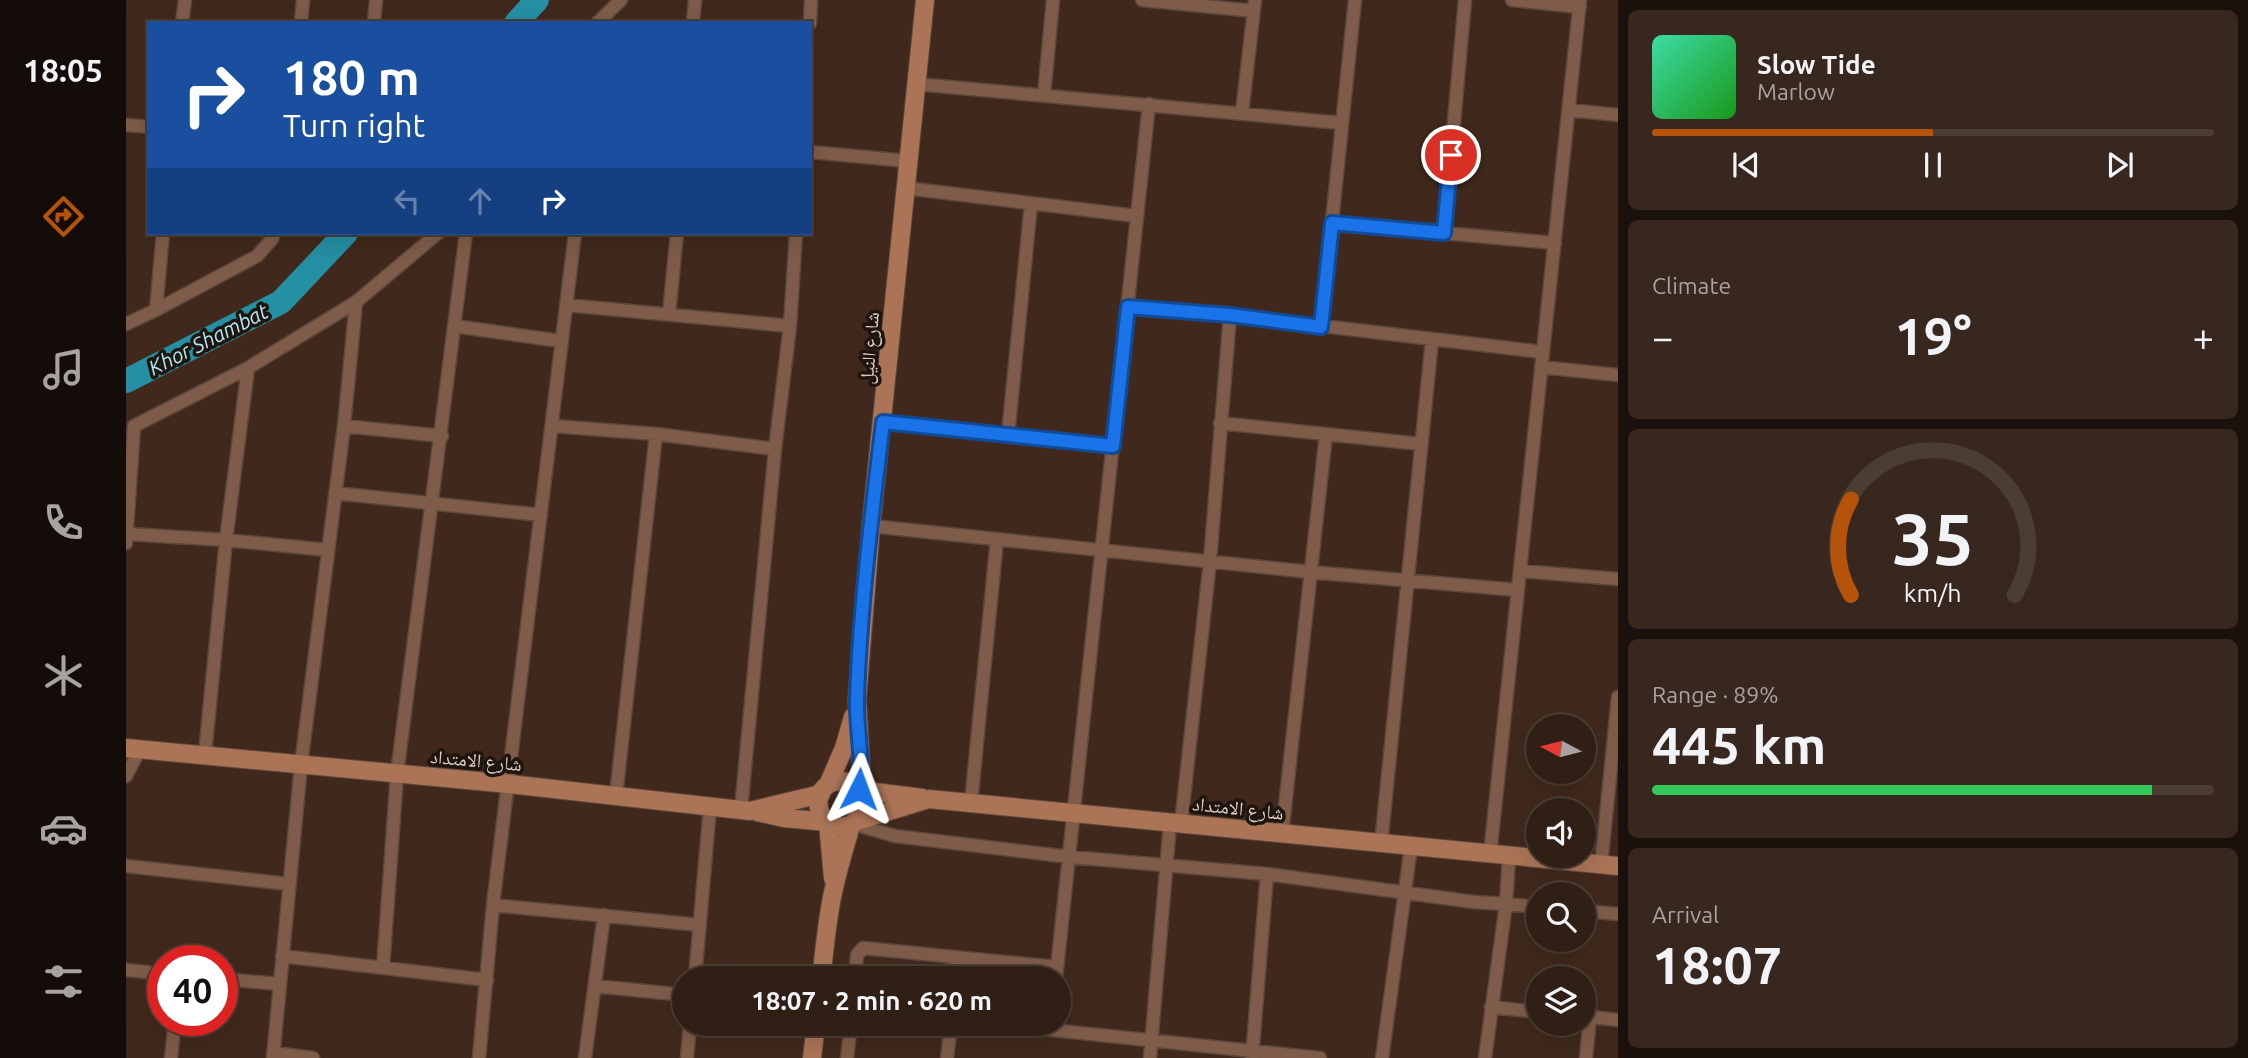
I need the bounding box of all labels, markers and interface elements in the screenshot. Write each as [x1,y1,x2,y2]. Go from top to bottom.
icon: right [168,49,259,140]
text: 180 m [283,49,420,104]
text: Slow Tide [1757,50,1876,79]
text: 18:05 [23,52,103,88]
text: Marlow [1757,79,1835,104]
text: Turn right [283,107,425,143]
pin [1421,125,1481,185]
icon: arrive [1432,136,1470,174]
icon: previous [1727,146,1765,184]
icon: pause [1914,146,1952,184]
icon: next [2101,146,2139,184]
icon: left [388,182,426,220]
icon: ahead [461,182,499,220]
icon: right [534,182,572,220]
icon: directions [39,192,88,241]
text: Climate [1652,273,1731,298]
water label: Khor Shambat [144,298,273,379]
text: 19° [1894,307,1972,365]
street label: شارع النيل [855,311,884,385]
text: − [1652,316,1673,358]
text: + [2193,316,2214,358]
icon: music [39,345,88,394]
text: 35 [1892,497,1974,579]
icon: phone [39,498,88,547]
text: km/h [1904,579,1962,607]
icon: climate [39,651,88,700]
text: Range · 89% [1652,682,1779,707]
north arrow [1526,714,1596,784]
map controls [1526,714,1596,1036]
text: 445 km [1652,716,1826,774]
street label: شارع الامتداد [429,745,523,776]
position arrow [822,752,896,826]
street label: شارع الامتداد [1191,792,1285,825]
button: sound [1526,798,1596,868]
icon: car [39,804,88,853]
button: search [1526,882,1596,952]
text: Arrival [1652,902,1719,927]
text: 18:07 [1652,936,1782,994]
speed limit sign: 40 [147,945,238,1036]
icon: filters [39,957,88,1006]
button: layers [1526,966,1596,1036]
text: 18:07 · 2 min · 620 m [751,986,992,1015]

